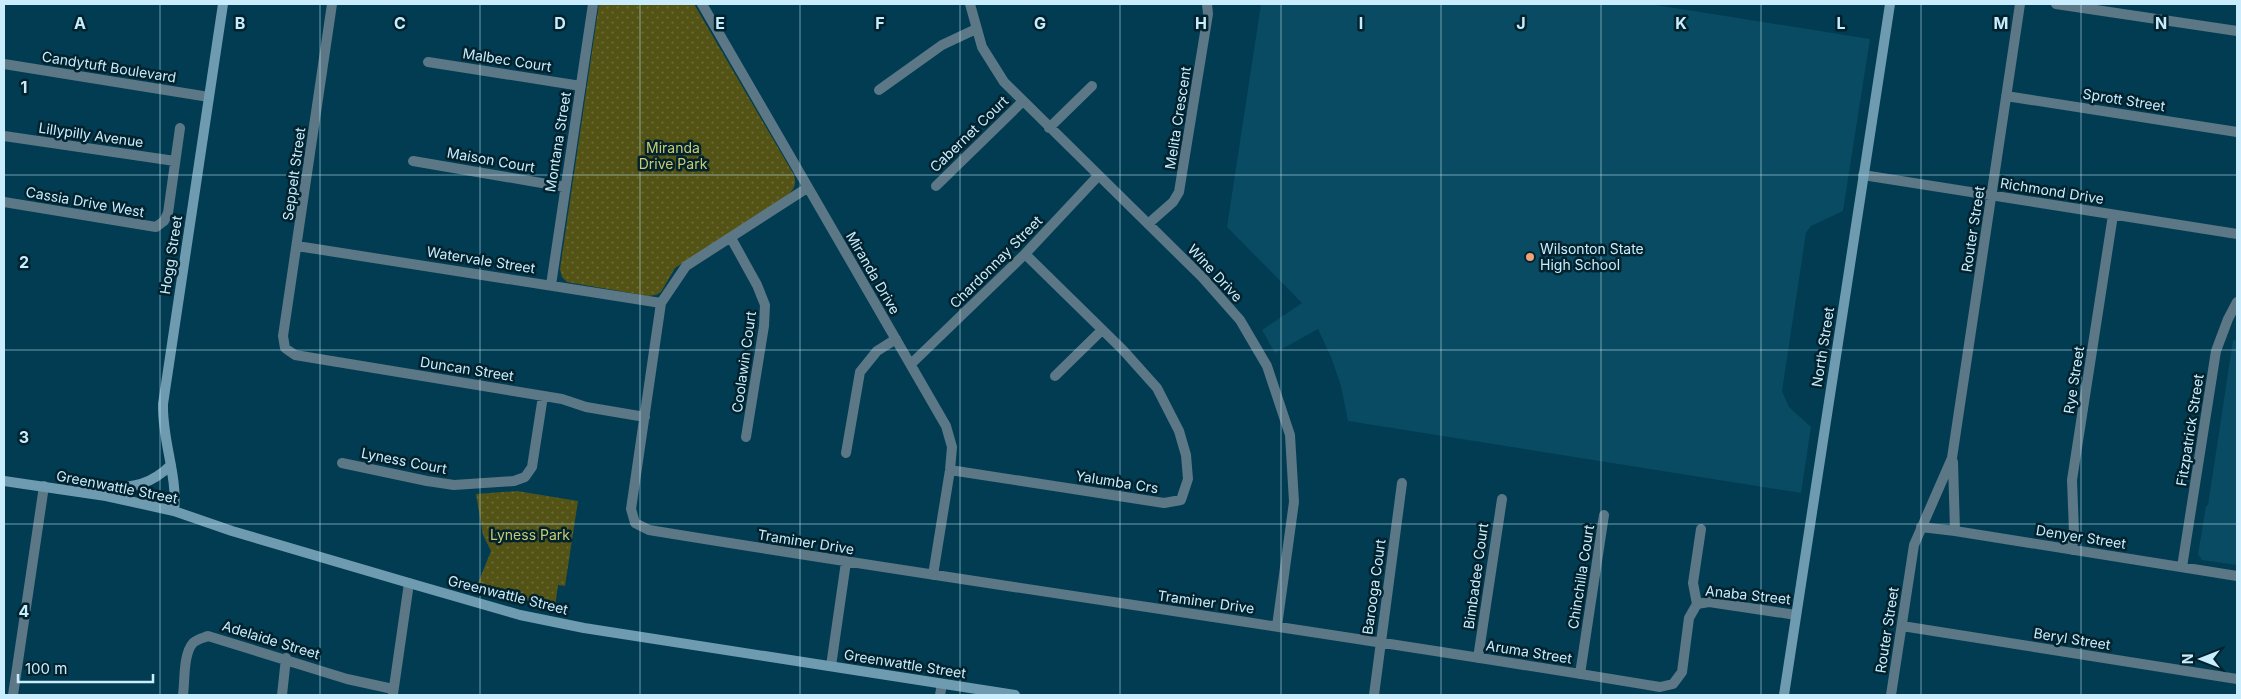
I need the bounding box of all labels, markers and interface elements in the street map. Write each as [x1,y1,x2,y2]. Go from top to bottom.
text: A [74,13,86,33]
text: B [235,13,245,33]
text: C [394,13,406,33]
text: D [554,13,566,33]
text: E [715,13,725,33]
text: F [875,13,885,33]
text: G [1034,13,1046,33]
text: H [1195,13,1207,33]
text: I [1359,13,1363,33]
text: J [1516,13,1526,33]
text: K [1675,13,1687,33]
text: L [1836,13,1846,33]
text: M [1994,13,2008,33]
text: N [2155,13,2167,33]
street label: Malbec Court [462,44,553,75]
street label: Candytuft Boulevard [41,48,177,86]
street label: Melita Crescent [1161,65,1194,171]
text: 1 [21,77,27,97]
street label: Sprott Street [2082,85,2167,114]
street label: Montana Street [541,90,574,193]
street label: Cabernet Court [926,92,1012,175]
street label: Lillypilly Avenue [37,119,145,150]
street label: Seppelt Street [279,126,309,222]
park label: Miranda Drive Park [639,139,708,172]
street label: Maison Court [446,143,537,176]
street label: Richmond Drive [1999,174,2105,207]
street label: Cassia Drive West [25,183,146,220]
street label: Router Street [1957,184,1988,273]
street label: Chardonnay Street [946,212,1046,311]
street label: Hogg Street [156,214,185,295]
street label: Miranda Drive [843,228,904,317]
street label: Wine Drive [1184,240,1246,305]
place label: Wilsonton State High School [1540,240,1644,273]
street label: Watervale Street [426,243,537,277]
marker: Wilsonton State High School [1524,251,1536,263]
text: 2 [19,252,29,272]
street label: North Street [1808,305,1837,388]
street label: Coolawin Court [728,310,759,414]
street label: Rye Street [2060,344,2087,415]
street label: Duncan Street [419,353,515,384]
street label: Fitzpatrick Street [2172,372,2207,487]
text: 3 [19,427,29,447]
street label: Lyness Court [360,444,449,477]
street label: Greenwattle Street [55,466,180,507]
street label: Yalumba Crs [1074,467,1160,496]
street label: Bimbadee Court [1460,521,1491,630]
street label: Denyer Street [2035,521,2128,552]
street label: Chinchilla Court [1564,523,1597,630]
street label: Traminer Drive [757,525,856,558]
park label: Lyness Park [490,526,570,543]
street label: Barooga Court [1358,538,1389,636]
street label: Greenwattle Street [446,571,570,618]
street label: Anaba Street [1704,582,1792,607]
street label: Router Street [1871,585,1902,674]
street label: Traminer Drive [1157,586,1255,617]
text: 4 [19,601,30,621]
street label: Adelaide Street [220,617,322,663]
street label: Beryl Street [2032,624,2112,653]
north arrow [2176,634,2226,684]
street label: Aruma Street [1485,636,1574,667]
street label: Greenwattle Street [843,645,968,682]
scale bar [18,652,152,684]
text: N [2179,654,2196,664]
text: 100 m [25,659,67,678]

